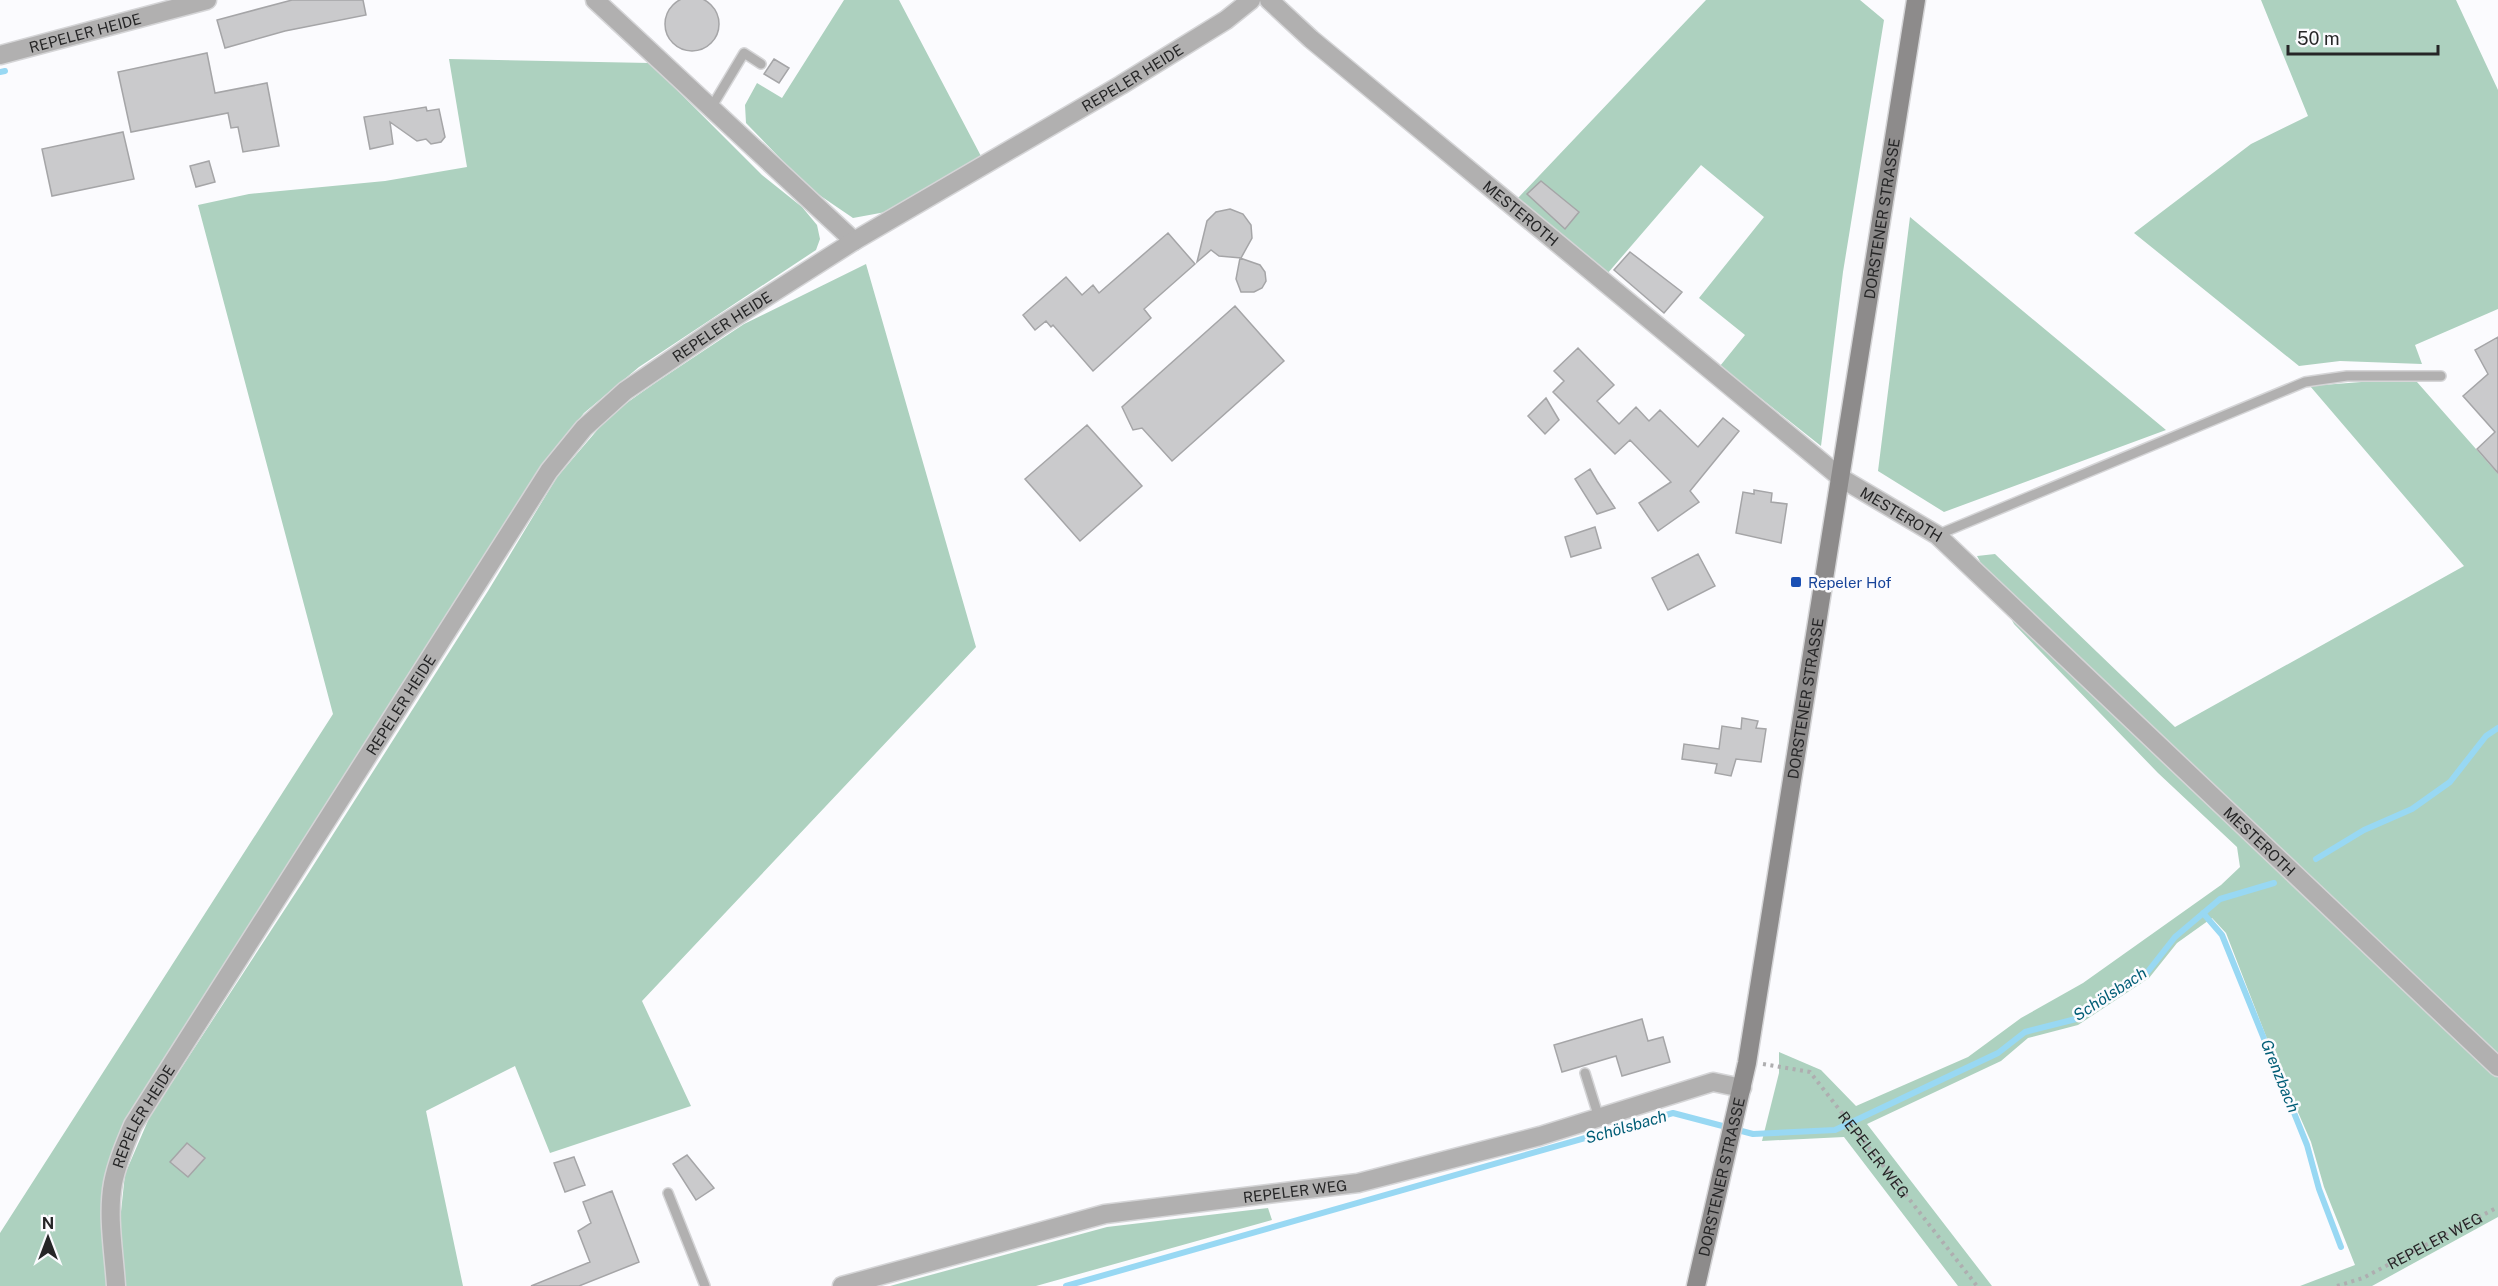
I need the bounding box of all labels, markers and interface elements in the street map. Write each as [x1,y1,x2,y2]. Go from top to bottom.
street label: REPELER HEIDE [27,9,143,55]
scale bar [2288,18,2438,56]
text: 50 m [2297,28,2340,49]
street label: REPELER HEIDE [1079,40,1186,115]
street label: DORSTENER STRASSE [1860,137,1902,300]
street label: MESTEROTH [1480,177,1562,249]
street label: REPELER HEIDE [669,287,774,365]
street label: MESTEROTH [1858,483,1946,545]
place label: Repeler Hof [1808,574,1892,591]
marker: Repeler Hof [1789,575,1803,589]
street label: DORSTENER STRASSE [1784,617,1826,780]
street label: REPELER HEIDE [362,651,439,758]
street label: MESTEROTH [2220,803,2299,879]
water label: Schölsbach [2070,963,2150,1025]
water label: Grenzbach [2257,1037,2303,1115]
street label: REPELER HEIDE [109,1061,178,1170]
street label: DORSTENER STRASSE [1695,1096,1747,1258]
water label: Schölsbach [1583,1106,1669,1148]
street label: REPELER WEG [1835,1108,1913,1201]
street label: REPELER WEG [1242,1176,1348,1206]
north arrow [18,1208,78,1268]
street label: REPELER WEG [2384,1209,2485,1272]
text: N [42,1214,54,1233]

